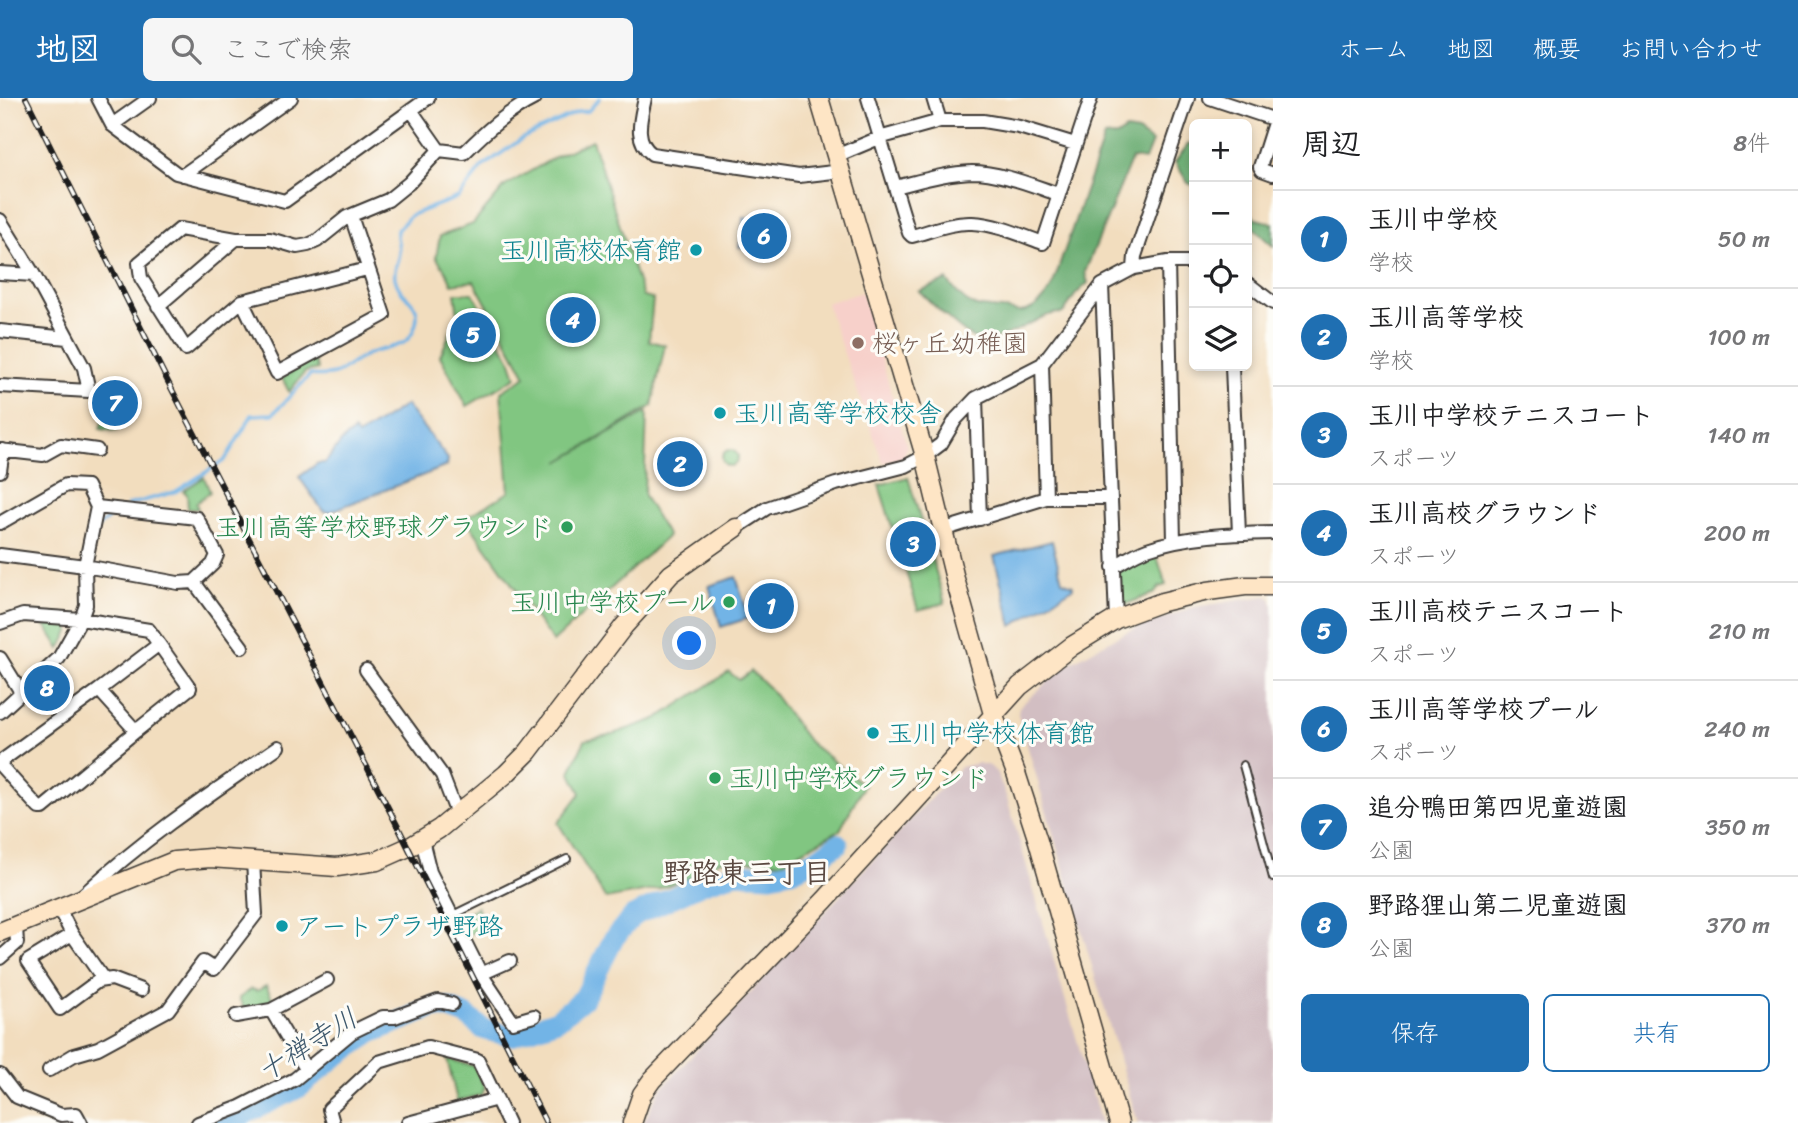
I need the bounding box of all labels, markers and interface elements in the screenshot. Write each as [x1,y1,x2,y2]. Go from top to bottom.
search box [143,18,633,81]
text: 地図 [35,20,101,78]
text: ここで検索 [223,26,353,72]
text: ホーム [1338,28,1409,70]
text: 地図 [1447,28,1495,70]
text: 概要 [1533,28,1581,70]
text: お問い合わせ [1619,28,1763,70]
icon: search [167,30,205,68]
text: 周辺 [1301,117,1361,171]
map controls [1189,119,1252,371]
button: + [1189,119,1252,182]
text: 8件 [1733,123,1770,164]
button: − [1189,182,1252,245]
text: 玉川中学校 [1368,196,1498,242]
pin: 6 [741,210,787,262]
text: 1 [1319,219,1329,260]
text: 50 m [1718,219,1770,260]
place label: 玉川高校体育館 [500,227,682,273]
marker: 玉川高校体育館 [688,242,704,258]
text: 学校 [1368,242,1414,283]
button: locate [1189,245,1252,308]
pin: 4 [550,294,596,346]
text: 玉川高等学校 [1368,294,1524,340]
button: layers [1189,308,1252,371]
pin: 5 [450,309,496,361]
text: 2 [1317,317,1331,358]
text: 100 m [1707,317,1770,358]
place label: 桜ヶ丘幼稚園 [872,320,1028,366]
marker: 桜ヶ丘幼稚園 [850,335,866,351]
text: 学校 [1368,340,1414,381]
pin: 7 [92,377,138,429]
place label: 玉川高等学校校舎 [734,390,942,436]
text: 玉川中学校テニスコート [1368,392,1655,438]
marker: 玉川高等学校校舎 [712,405,728,421]
text: 3 [1318,415,1330,456]
text: 140 m [1708,415,1770,456]
pin: 2 [657,438,703,490]
text: スポーツ [1368,438,1460,479]
text: 玉川高校グラウンド [1368,490,1602,536]
place label: 玉川高等学校野球グラウンド [215,504,553,550]
text: 4 [1317,513,1331,554]
text: 200 m [1704,513,1770,554]
pin: 3 [890,518,936,570]
marker: 玉川高等学校野球グラウンド [559,519,575,535]
text: スポーツ [1368,536,1460,577]
place label: 玉川中学校プール [510,579,715,625]
pin: 1 [748,580,794,632]
text: 玉川高校テニスコート [1368,588,1629,634]
marker: 玉川中学校プール [721,594,737,610]
text: 5 [1317,611,1331,652]
text: 210 m [1709,611,1770,652]
your location [672,626,706,660]
text: スポーツ [1368,634,1460,675]
pin: 8 [24,662,70,714]
text: 玉川高等学校プール [1368,686,1599,732]
text: 6 [1317,709,1331,750]
text: 240 m [1704,709,1770,750]
place label: 玉川中学校体育館 [887,710,1095,756]
marker: 玉川中学校体育館 [865,725,881,741]
text: スポーツ [1368,732,1460,773]
place label: 玉川中学校グラウンド [729,755,989,801]
marker: 玉川中学校グラウンド [707,770,723,786]
text: 追分鴨田第四児童遊園 [1368,784,1628,830]
text: 7 [1317,807,1331,848]
text: 350 m [1705,807,1770,848]
text: 公園 [1368,830,1414,871]
district label: 野路東三丁目 [663,848,831,897]
text: 野路狸山第二児童遊園 [1368,882,1628,928]
place label: アートプラザ野路 [296,903,503,949]
text: 8 [1317,905,1331,946]
text: 370 m [1706,905,1770,946]
marker: アートプラザ野路 [274,918,290,934]
text: 公園 [1368,928,1414,969]
water label: 十禅寺川 [247,994,368,1095]
button: 保存 [1301,994,1529,1072]
button: 共有 [1543,994,1770,1072]

